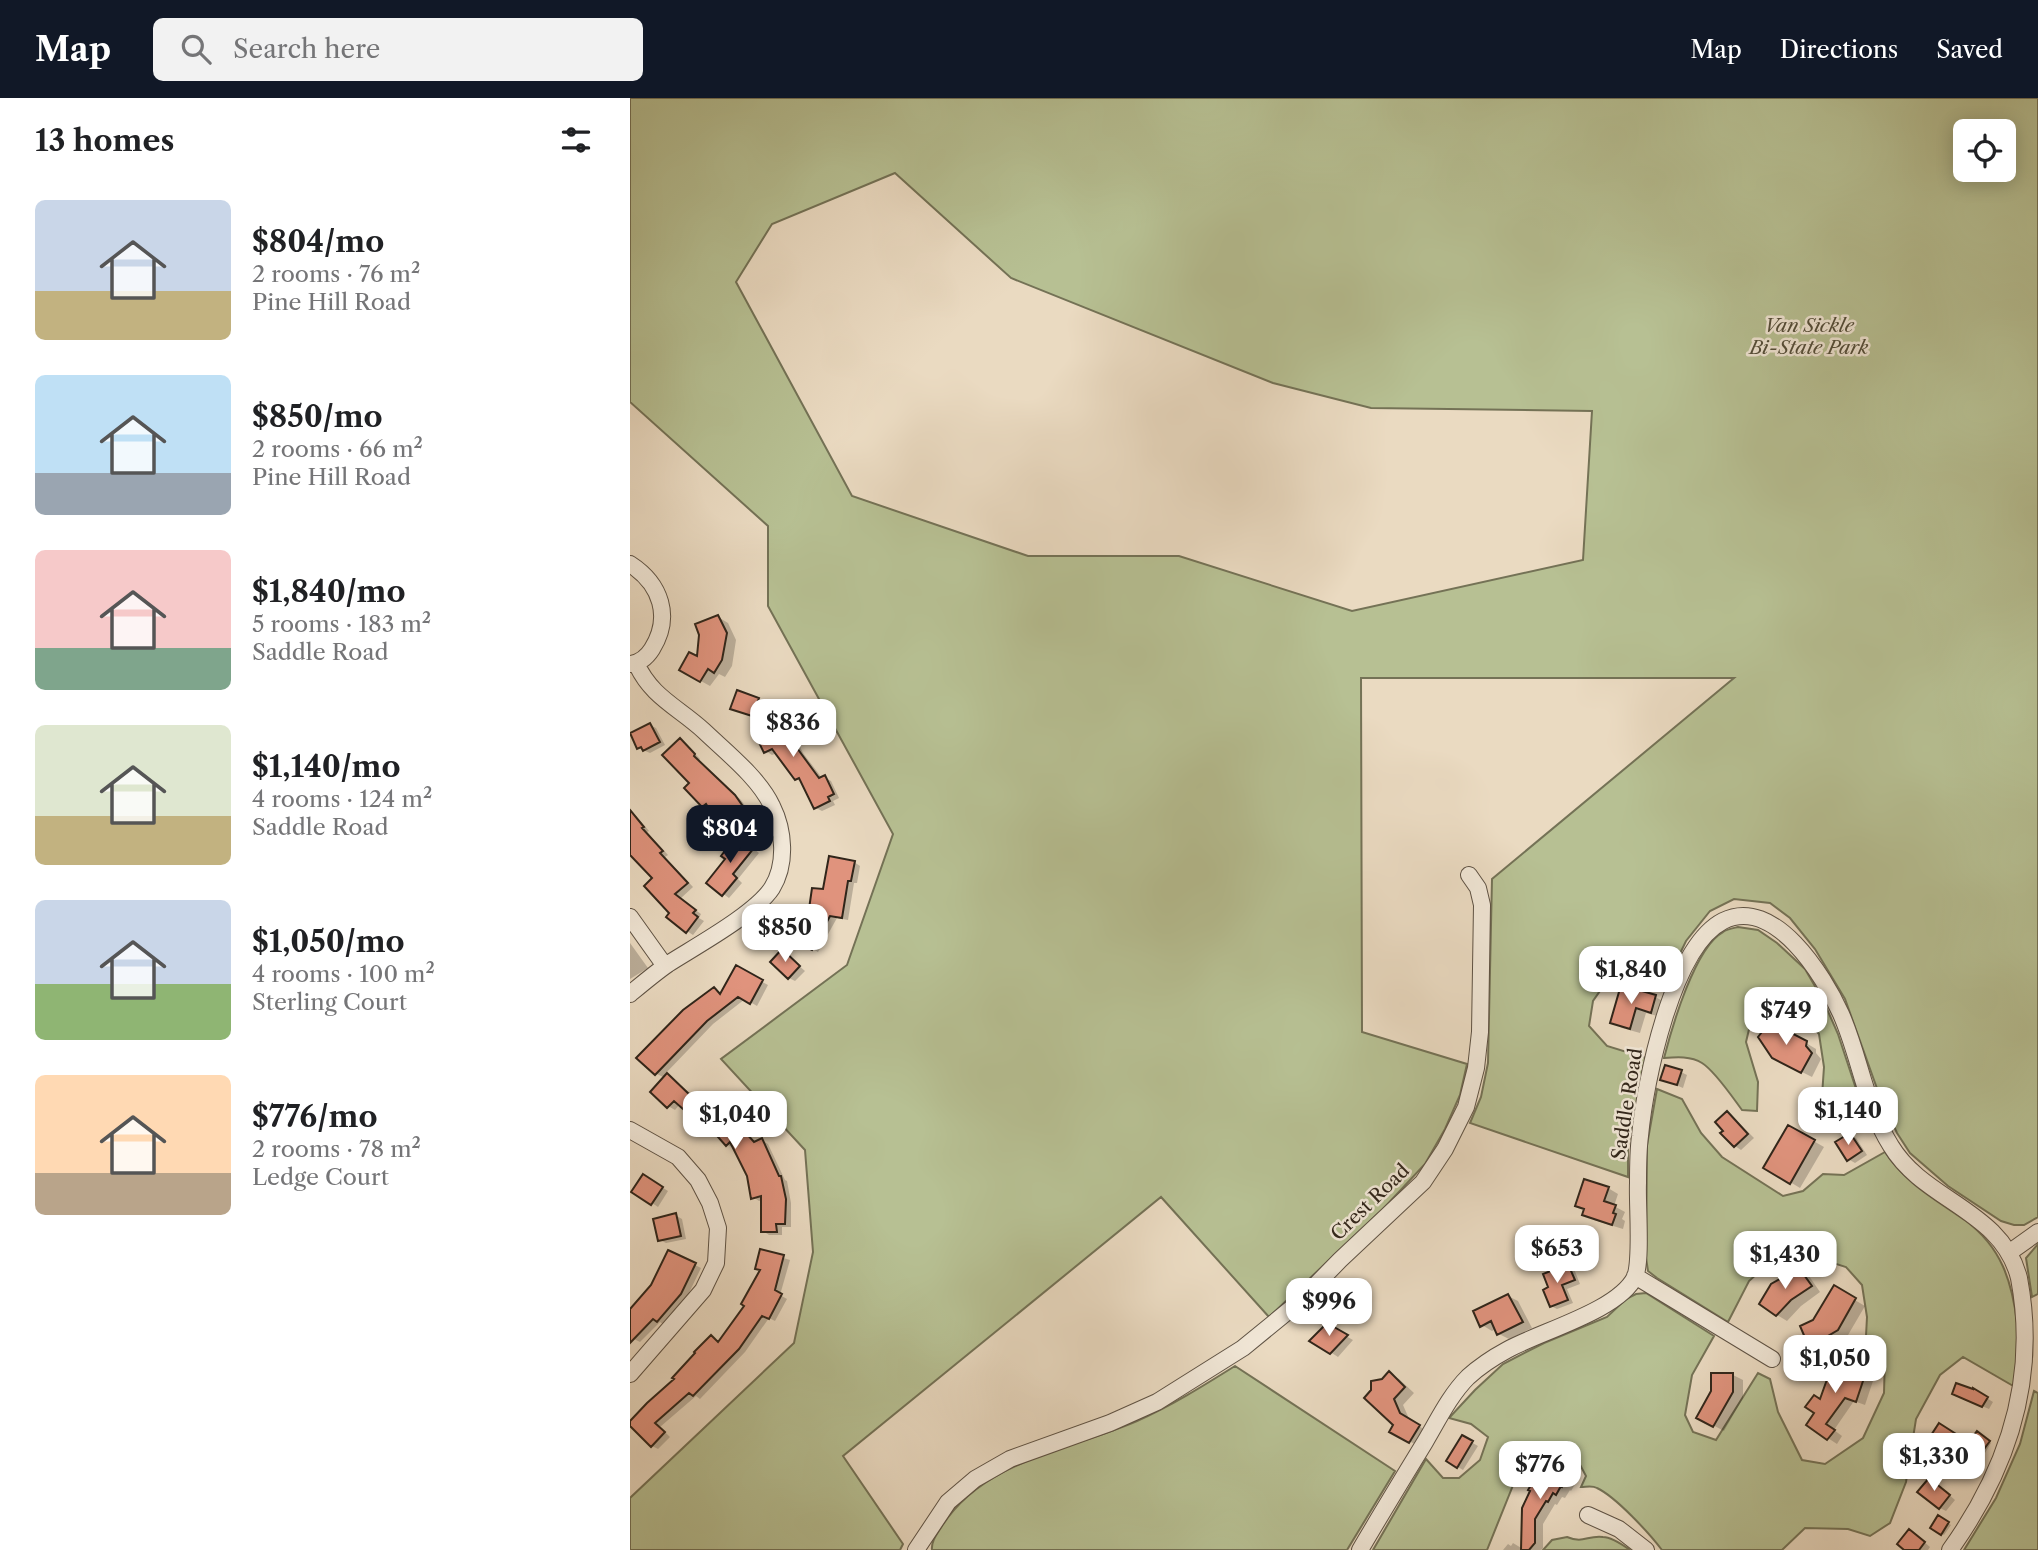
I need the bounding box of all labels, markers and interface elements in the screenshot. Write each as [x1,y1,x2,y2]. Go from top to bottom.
search box [153,18,643,81]
text: Map [35,29,111,70]
icon: search [177,30,215,68]
text: Search here [233,33,380,65]
text: Map [1690,35,1742,64]
text: Directions [1780,35,1898,64]
text: Saved [1936,35,2003,64]
map controls [1953,119,2016,182]
button: locate [1953,119,2016,182]
icon: filters [557,121,595,159]
text: 13 homes [35,122,174,159]
text: $804/mo [252,223,384,260]
icon: home [91,228,175,312]
text: 2 rooms · 76 m² [252,260,420,288]
text: Pine Hill Road [252,288,411,316]
park label: Van Sickle Bi-State Park [1748,314,1869,359]
text: $850/mo [252,398,383,435]
icon: home [91,403,175,487]
text: 2 rooms · 66 m² [252,435,423,463]
text: Pine Hill Road [252,463,411,491]
text: $1,840/mo [252,573,406,610]
icon: home [91,578,175,662]
text: 5 rooms · 183 m² [252,610,431,638]
text: Saddle Road [252,638,389,666]
pin: $836 [752,700,834,759]
text: $836 [766,708,820,736]
text: $1,140/mo [252,748,401,785]
icon: home [91,753,175,837]
text: 4 rooms · 124 m² [252,785,432,813]
pin: $804 [689,806,771,865]
text: Saddle Road [252,813,389,841]
text: $804 [702,814,758,842]
pin: $850 [744,904,826,964]
text: $850 [758,913,812,941]
text: $1,050/mo [252,923,405,960]
icon: home [91,928,175,1012]
pin: $1,840 [1574,946,1688,1006]
text: $1,840 [1595,955,1667,983]
text: 4 rooms · 100 m² [252,960,435,988]
text: Sterling Court [252,988,407,1016]
pin: $749 [1745,988,1827,1047]
text: $749 [1760,996,1812,1024]
street label: Saddle Road [1607,1046,1647,1162]
pin: $1,140 [1791,1088,1905,1147]
pin: $1,040 [678,1091,792,1151]
text: $1,140 [1814,1096,1882,1124]
text: $776/mo [252,1098,377,1135]
text: $1,040 [699,1100,771,1128]
icon: home [91,1103,175,1187]
text: 2 rooms · 78 m² [252,1135,421,1163]
street label: Crest Road [1326,1159,1414,1245]
text: Ledge Court [252,1163,389,1191]
pin: $653 [1516,1226,1598,1285]
pin: $1,430 [1728,1232,1842,1291]
text: $653 [1531,1234,1583,1262]
text: $1,430 [1750,1240,1820,1268]
pin: $996 [1288,1278,1370,1338]
text: $996 [1302,1287,1356,1315]
pin: $1,050 [1778,1336,1892,1395]
text: $1,050 [1799,1344,1871,1372]
pin: $1,330 [1877,1434,1991,1493]
pin: $776 [1499,1442,1581,1501]
text: $1,330 [1899,1442,1969,1470]
text: $776 [1515,1450,1565,1478]

